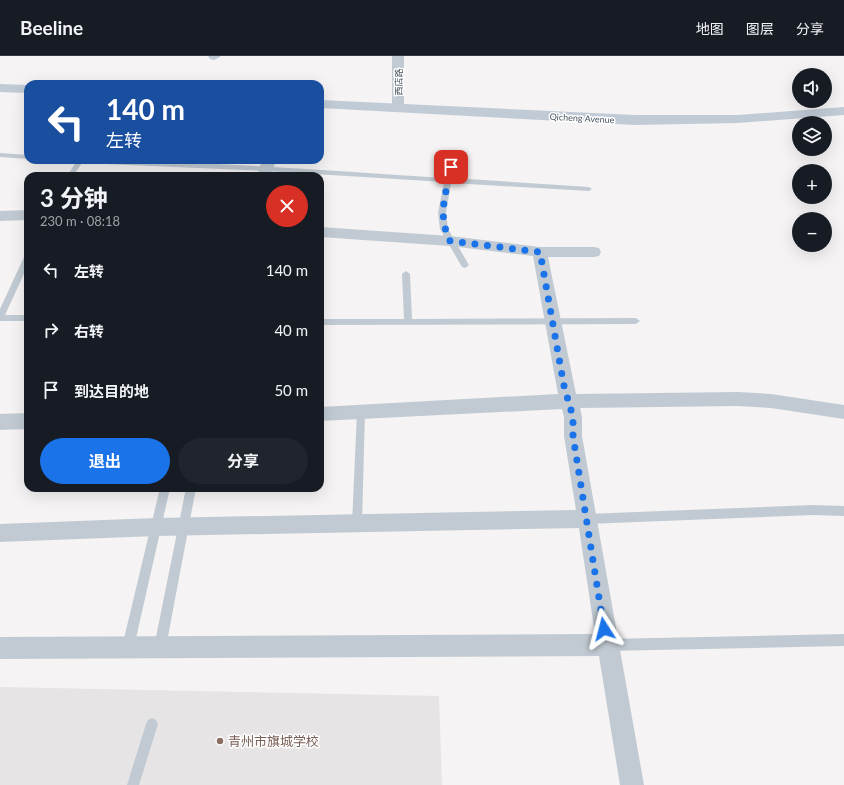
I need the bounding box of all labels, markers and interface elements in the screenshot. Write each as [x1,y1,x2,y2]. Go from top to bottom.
text: Beeline [20,16,83,39]
text: 地图 [696,20,724,37]
text: 图层 [746,20,774,37]
text: 分享 [796,20,824,37]
street label: 西店路 [393,68,404,96]
map controls [792,68,832,252]
button: sound [792,68,832,108]
text: 140 m [106,92,185,126]
icon: left [40,96,92,148]
street label: Qicheng Avenue [549,111,615,125]
button: layers [792,116,832,156]
text: 左转 [106,129,142,151]
pin [434,150,468,184]
icon: arrive [440,156,462,178]
button: + [792,164,832,204]
text: 3 分钟 [40,183,108,212]
button: close [266,185,308,227]
button: − [792,212,832,252]
text: 230 m · 08:18 [40,213,120,229]
icon: left [40,259,62,281]
text: 140 m [266,261,308,279]
text: 左转 [74,262,104,280]
icon: right [40,319,62,341]
text: 40 m [274,321,308,339]
text: 右转 [74,322,104,340]
icon: arrive [40,379,62,401]
text: 50 m [274,381,308,399]
text: 到达目的地 [74,382,149,400]
button: 退出 [40,438,170,484]
button: 分享 [178,438,308,484]
position arrow [583,608,625,650]
place label: 青州市旗城学校 [228,733,319,749]
marker: 青州市旗城学校 [215,736,225,746]

